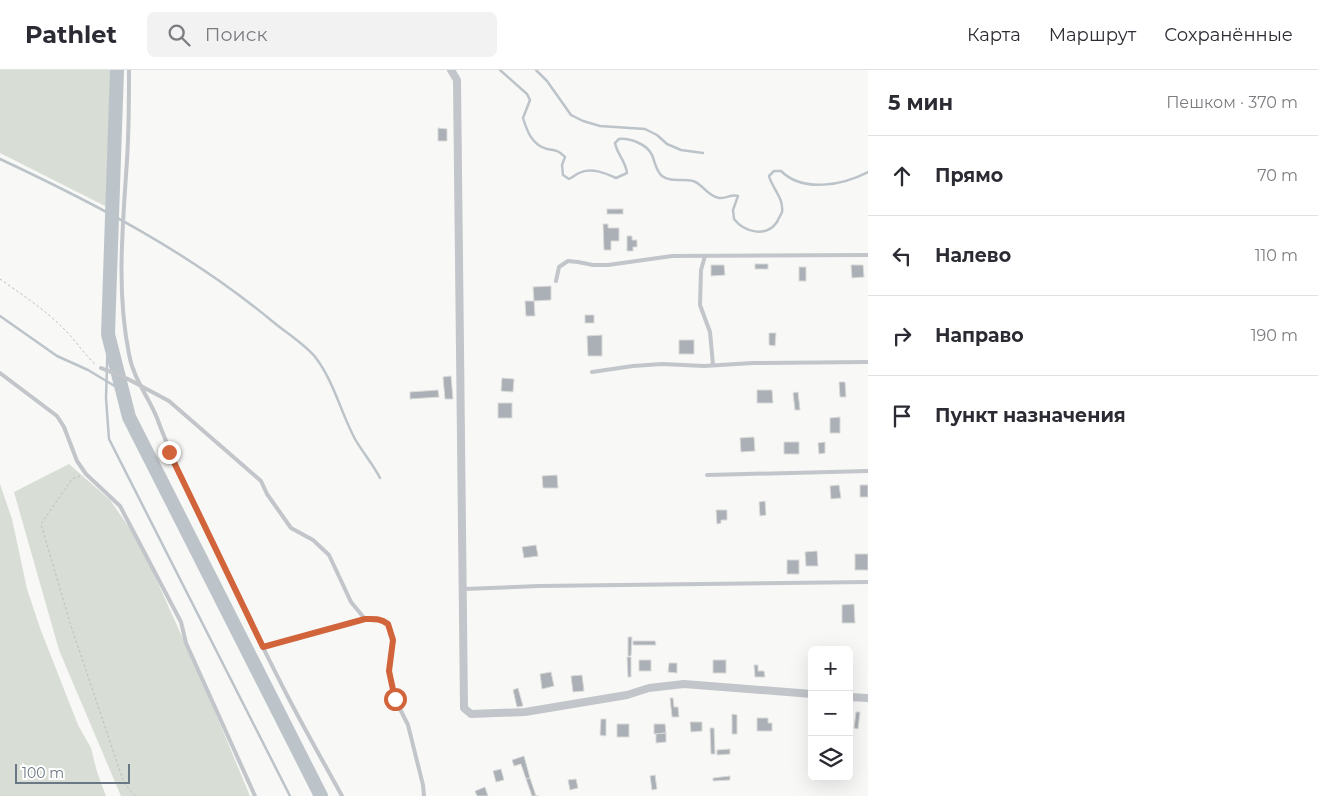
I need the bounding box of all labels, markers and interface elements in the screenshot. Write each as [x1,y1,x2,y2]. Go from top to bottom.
search box [147,12,497,57]
text: Pathlet [25,20,117,49]
icon: search [165,21,193,49]
text: Поиск [205,23,267,46]
text: Карта [967,24,1021,46]
text: Маршрут [1049,24,1136,46]
text: Сохранённые [1164,24,1293,46]
text: 5 мин [888,90,953,115]
text: Пешком · 370 m [1166,93,1298,112]
icon: ahead [888,162,916,190]
text: Прямо [935,164,1003,187]
text: 70 m [1257,166,1298,185]
icon: left [888,242,916,270]
text: Налево [935,244,1011,267]
text: 110 m [1255,246,1298,265]
icon: right [888,322,916,350]
text: Направо [935,324,1024,347]
text: 190 m [1251,326,1298,345]
icon: arrive [888,402,916,430]
text: Пункт назначения [935,404,1126,427]
route end [158,441,181,464]
map controls [808,646,853,781]
button: + [808,646,853,691]
route start [384,688,407,711]
button: − [808,691,853,736]
button: layers [808,736,853,781]
scale bar [15,761,130,784]
text: 100 m [22,764,64,782]

